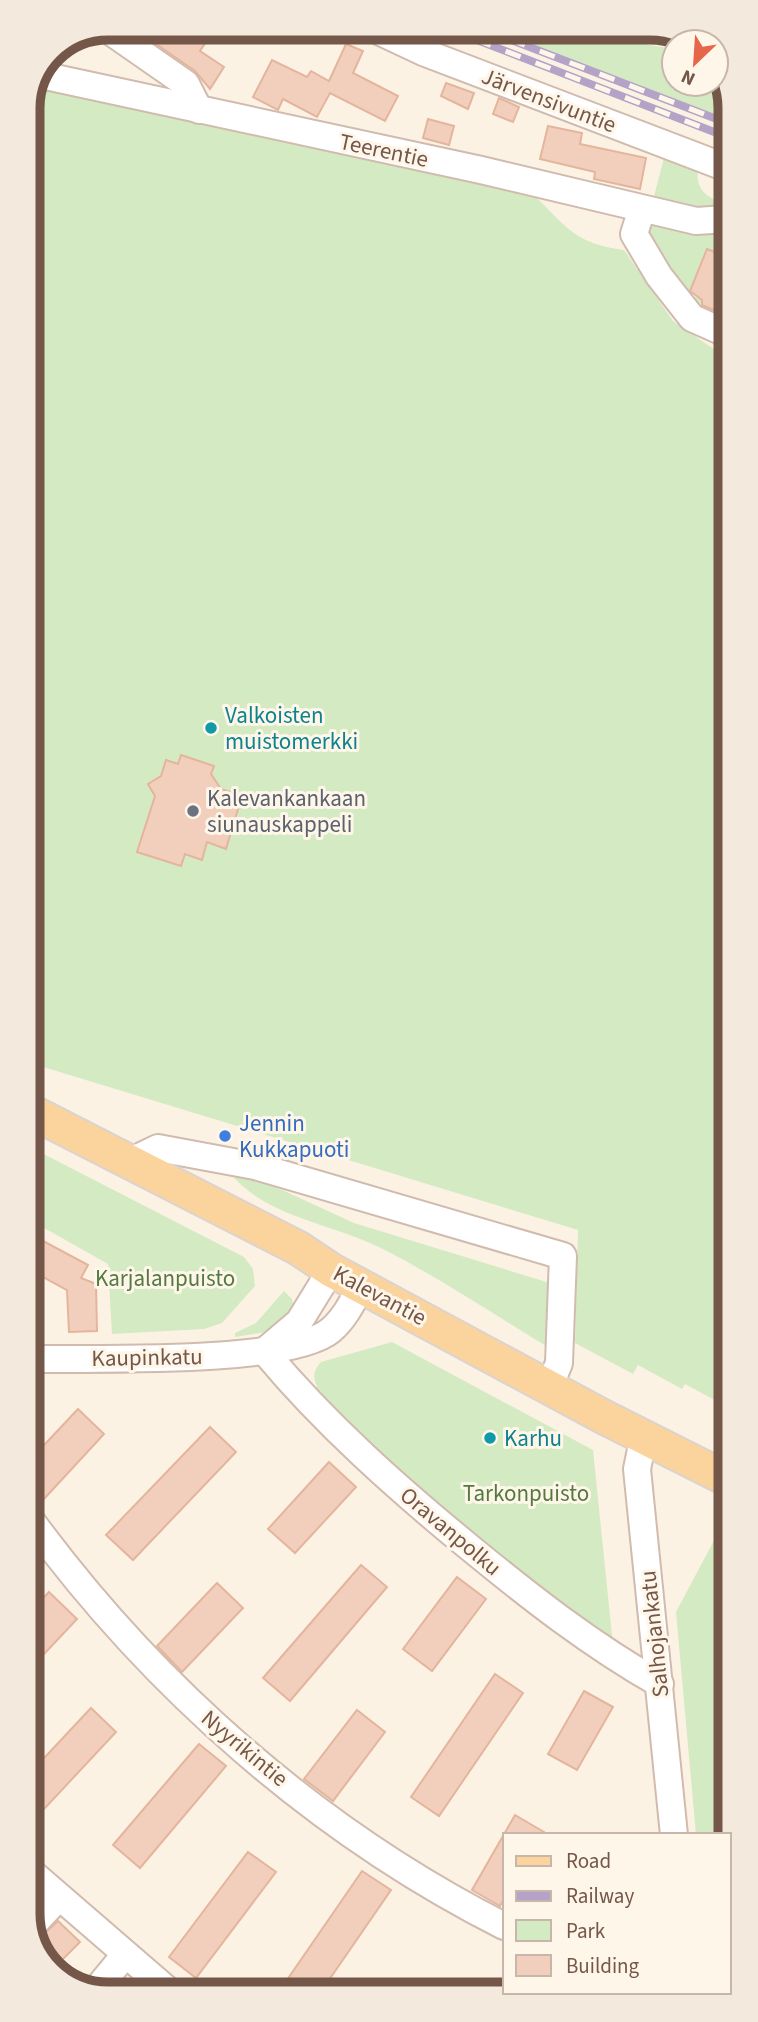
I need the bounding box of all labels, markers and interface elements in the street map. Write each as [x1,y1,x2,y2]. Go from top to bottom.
north arrow [660,28,730,98]
street label: Järvensivuntie [477,60,621,141]
text: N [677,62,700,92]
street label: Teerentie [336,125,431,176]
place label: Valkoisten muistomerkki [225,699,358,758]
marker: Valkoisten muistomerkki [203,720,219,736]
place label: Kalevankankaan siunauskappeli [207,782,366,841]
marker: Kalevankankaan siunauskappeli [185,803,201,819]
place label: Jennin Kukkapuoti [239,1107,349,1166]
marker: Jennin Kukkapuoti [217,1128,233,1144]
street label: Kalevantie [327,1257,432,1334]
park label: Karjalanpuisto [95,1262,235,1295]
street label: Kaupinkatu [91,1340,203,1375]
place label: Karhu [504,1422,562,1455]
marker: Karhu [482,1430,498,1446]
park label: Tarkonpuisto [463,1477,589,1510]
street label: Oravanpolku [393,1479,509,1584]
street label: Salhojankatu [631,1569,678,1699]
street label: Nyyrikintie [194,1702,295,1795]
legend [503,1833,730,1994]
text: Road [566,1846,611,1876]
text: Railway [566,1881,634,1911]
text: Park [566,1916,606,1946]
text: Building [566,1951,640,1981]

